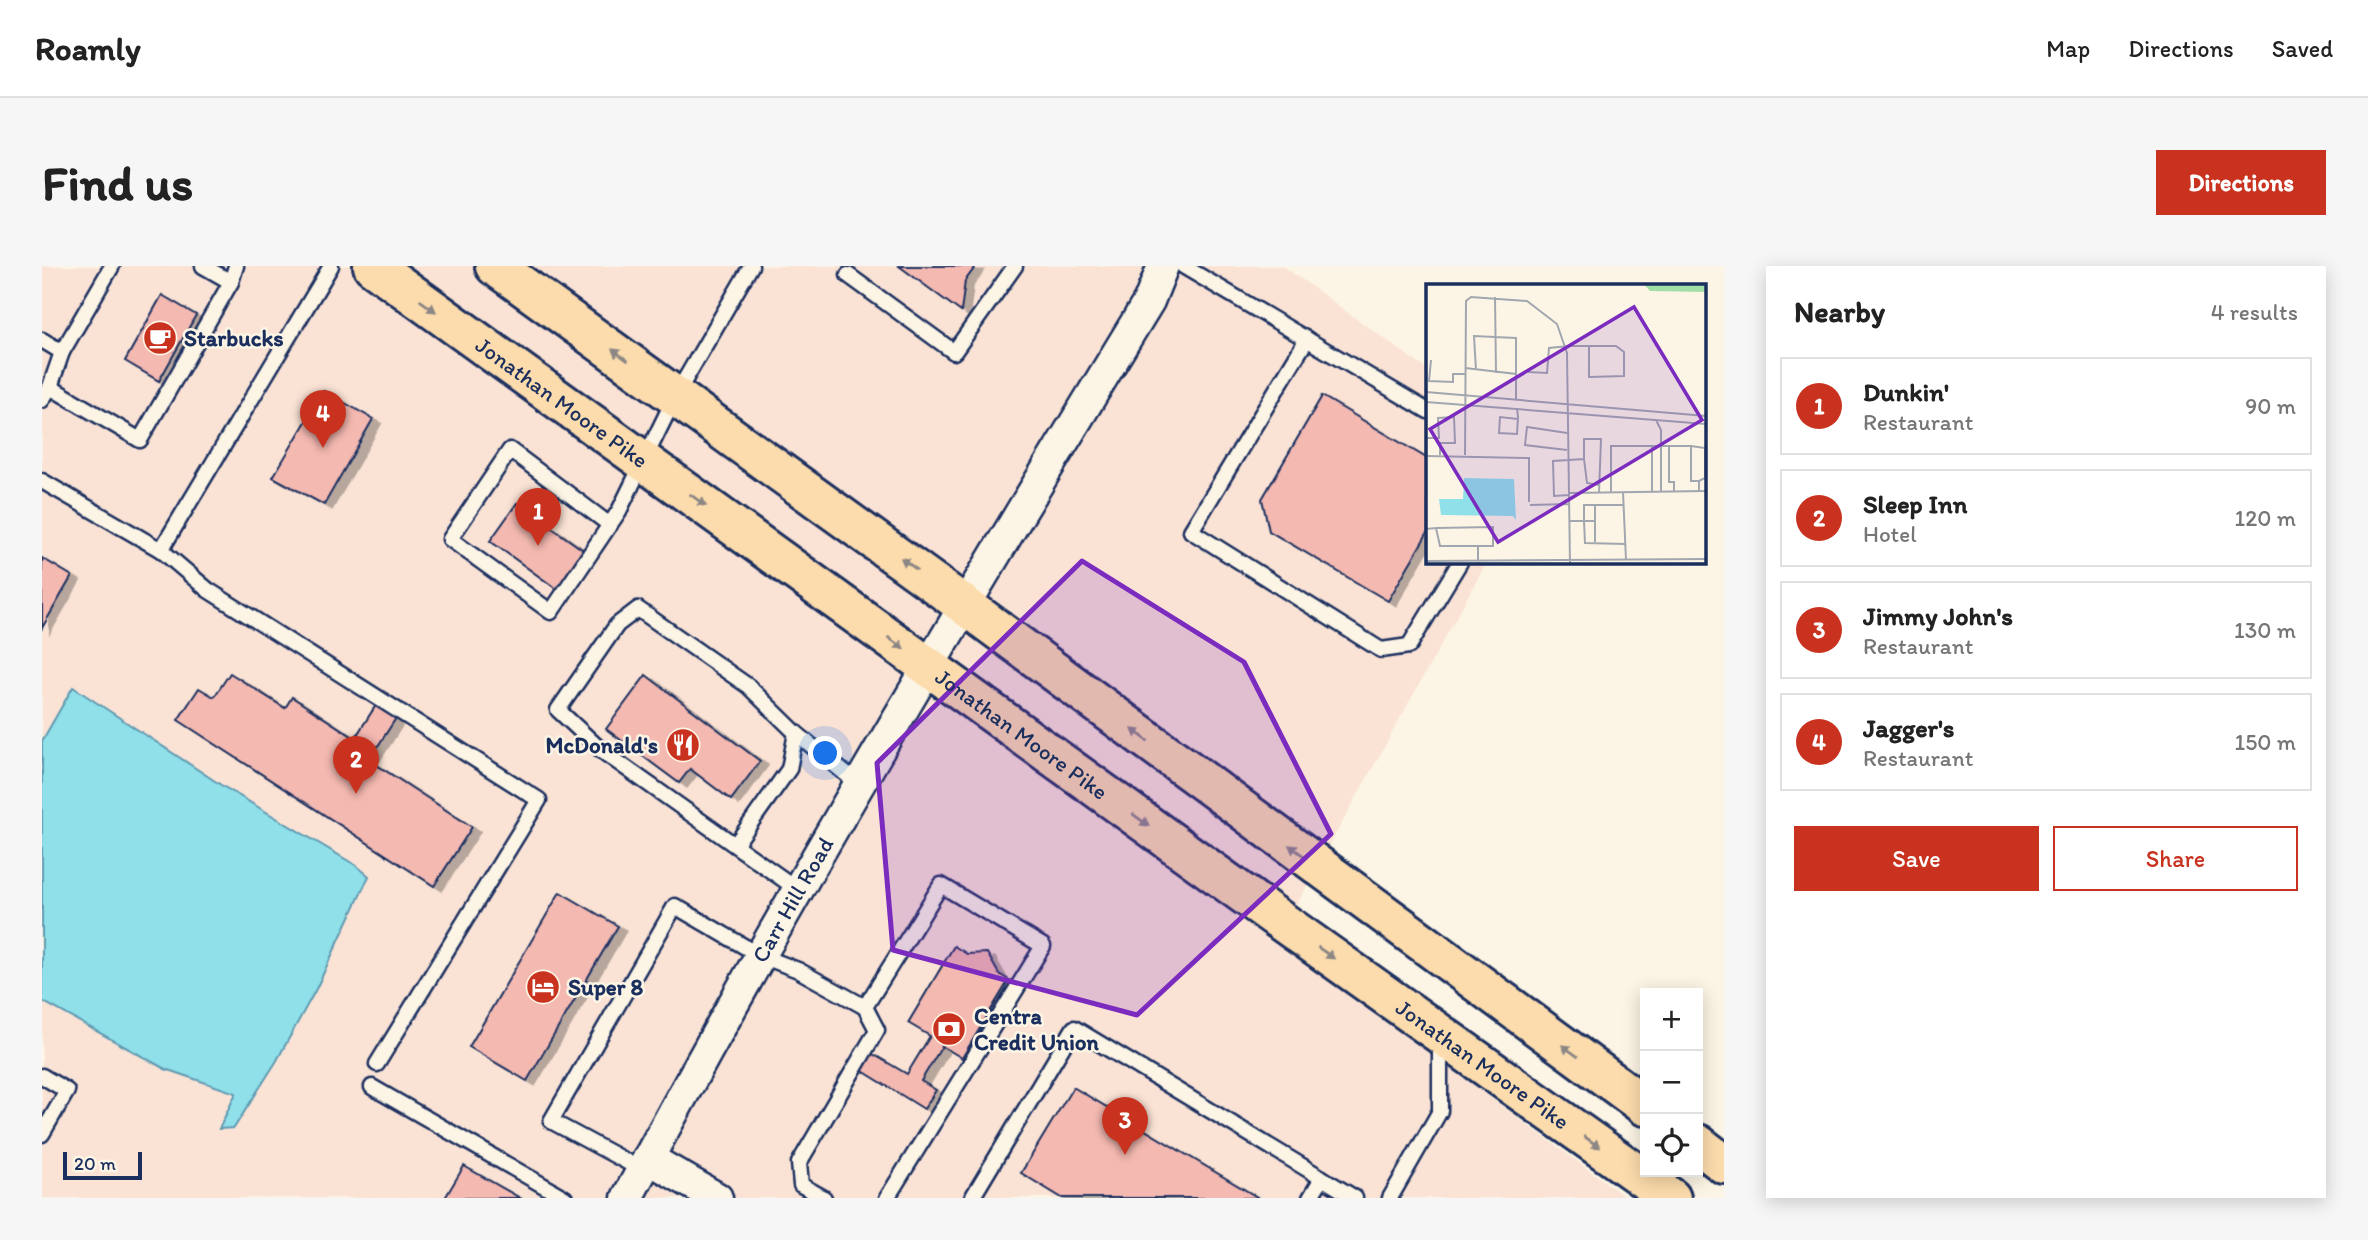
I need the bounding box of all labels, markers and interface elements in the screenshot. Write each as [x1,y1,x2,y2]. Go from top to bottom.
text: Roamly [35,29,141,68]
text: Map [2046,34,2090,63]
text: Directions [2128,34,2234,63]
text: Saved [2272,34,2333,63]
button: Directions [2156,150,2326,215]
text: Find us [42,153,193,212]
inset map [1426,284,1706,564]
text: Nearby [1794,293,1885,330]
text: 4 results [2211,298,2298,326]
one-way arrow [419,299,437,313]
cafe icon: Starbucks [141,319,179,357]
place label: Starbucks [184,324,284,352]
street label: Jonathan Moore Pike [470,331,654,474]
one-way arrow [611,348,629,362]
text: Dunkin' [1863,376,1949,408]
pin: 4 [300,390,346,448]
text: 1 [1814,392,1824,420]
text: 90 m [2245,392,2296,420]
text: Restaurant [1863,408,1973,436]
pin: 1 [515,488,561,546]
text: Sleep Inn [1863,488,1968,520]
one-way arrow [689,493,707,507]
text: 2 [1813,504,1825,532]
text: 120 m [2235,504,2296,532]
text: Hotel [1863,520,1917,548]
one-way arrow [900,558,918,572]
text: Jimmy John's [1863,600,2013,632]
text: 3 [1813,616,1825,644]
text: 130 m [2234,616,2296,644]
text: Restaurant [1863,632,1973,660]
one-way arrow [887,636,905,650]
street label: Jonathan Moore Pike [930,662,1114,806]
text: Jagger's [1863,712,1954,744]
restaurant icon: McDonald's [664,726,702,764]
one-way arrow [1131,727,1149,742]
text: 4 [1812,728,1826,756]
text: 150 m [2235,728,2296,756]
place label: McDonald's [545,731,658,759]
pin: 2 [333,736,379,794]
your location [808,736,842,770]
text: Restaurant [1863,744,1973,772]
one-way arrow [1132,813,1150,827]
button: Save [1794,826,2039,891]
button: Share [2053,826,2298,891]
street label: Carr Hill Road [746,832,839,967]
one-way arrow [1288,844,1306,858]
one-way arrow [1317,946,1335,960]
hotel icon: Super 8 [524,968,562,1006]
place label: Super 8 [568,973,644,1001]
map controls [1640,988,1703,1177]
button: + [1640,988,1703,1051]
street label: Jonathan Moore Pike [1391,993,1575,1135]
place label: Centra Credit Union [974,1002,1100,1056]
bank icon: Centra Credit Union [930,1010,968,1048]
one-way arrow [1561,1045,1579,1059]
button: − [1640,1051,1703,1114]
pin: 3 [1102,1097,1148,1155]
button: locate [1640,1114,1703,1177]
one-way arrow [1582,1134,1600,1149]
scale bar [63,1149,142,1181]
text: 20 m [74,1152,116,1175]

